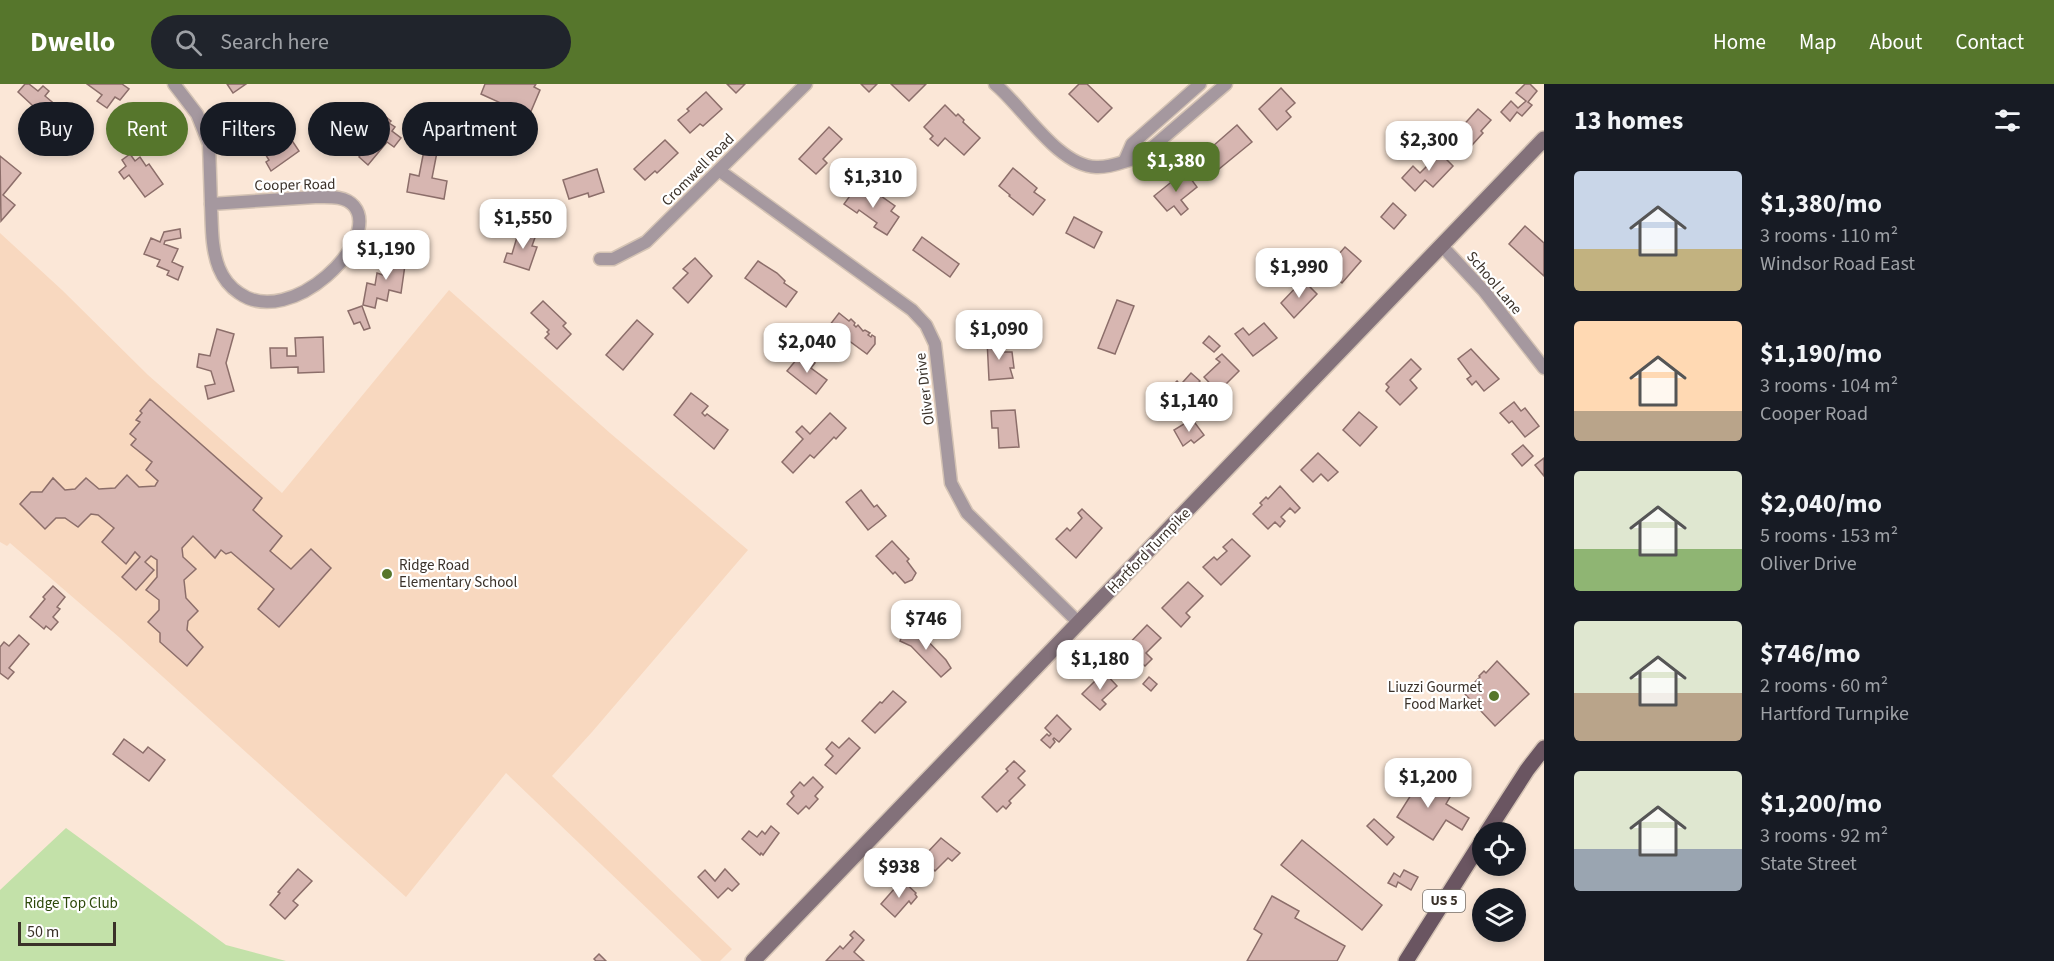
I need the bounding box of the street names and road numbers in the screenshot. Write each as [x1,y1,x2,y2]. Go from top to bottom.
street label: Cromwell Road [657,129,739,211]
street label: Cooper Road [254,174,336,196]
street label: School Lane [1461,247,1527,319]
street label: Oliver Drive [910,352,940,426]
street label: Hartford Turnpike [1103,504,1195,598]
road number: US 5 [1423,890,1465,912]

